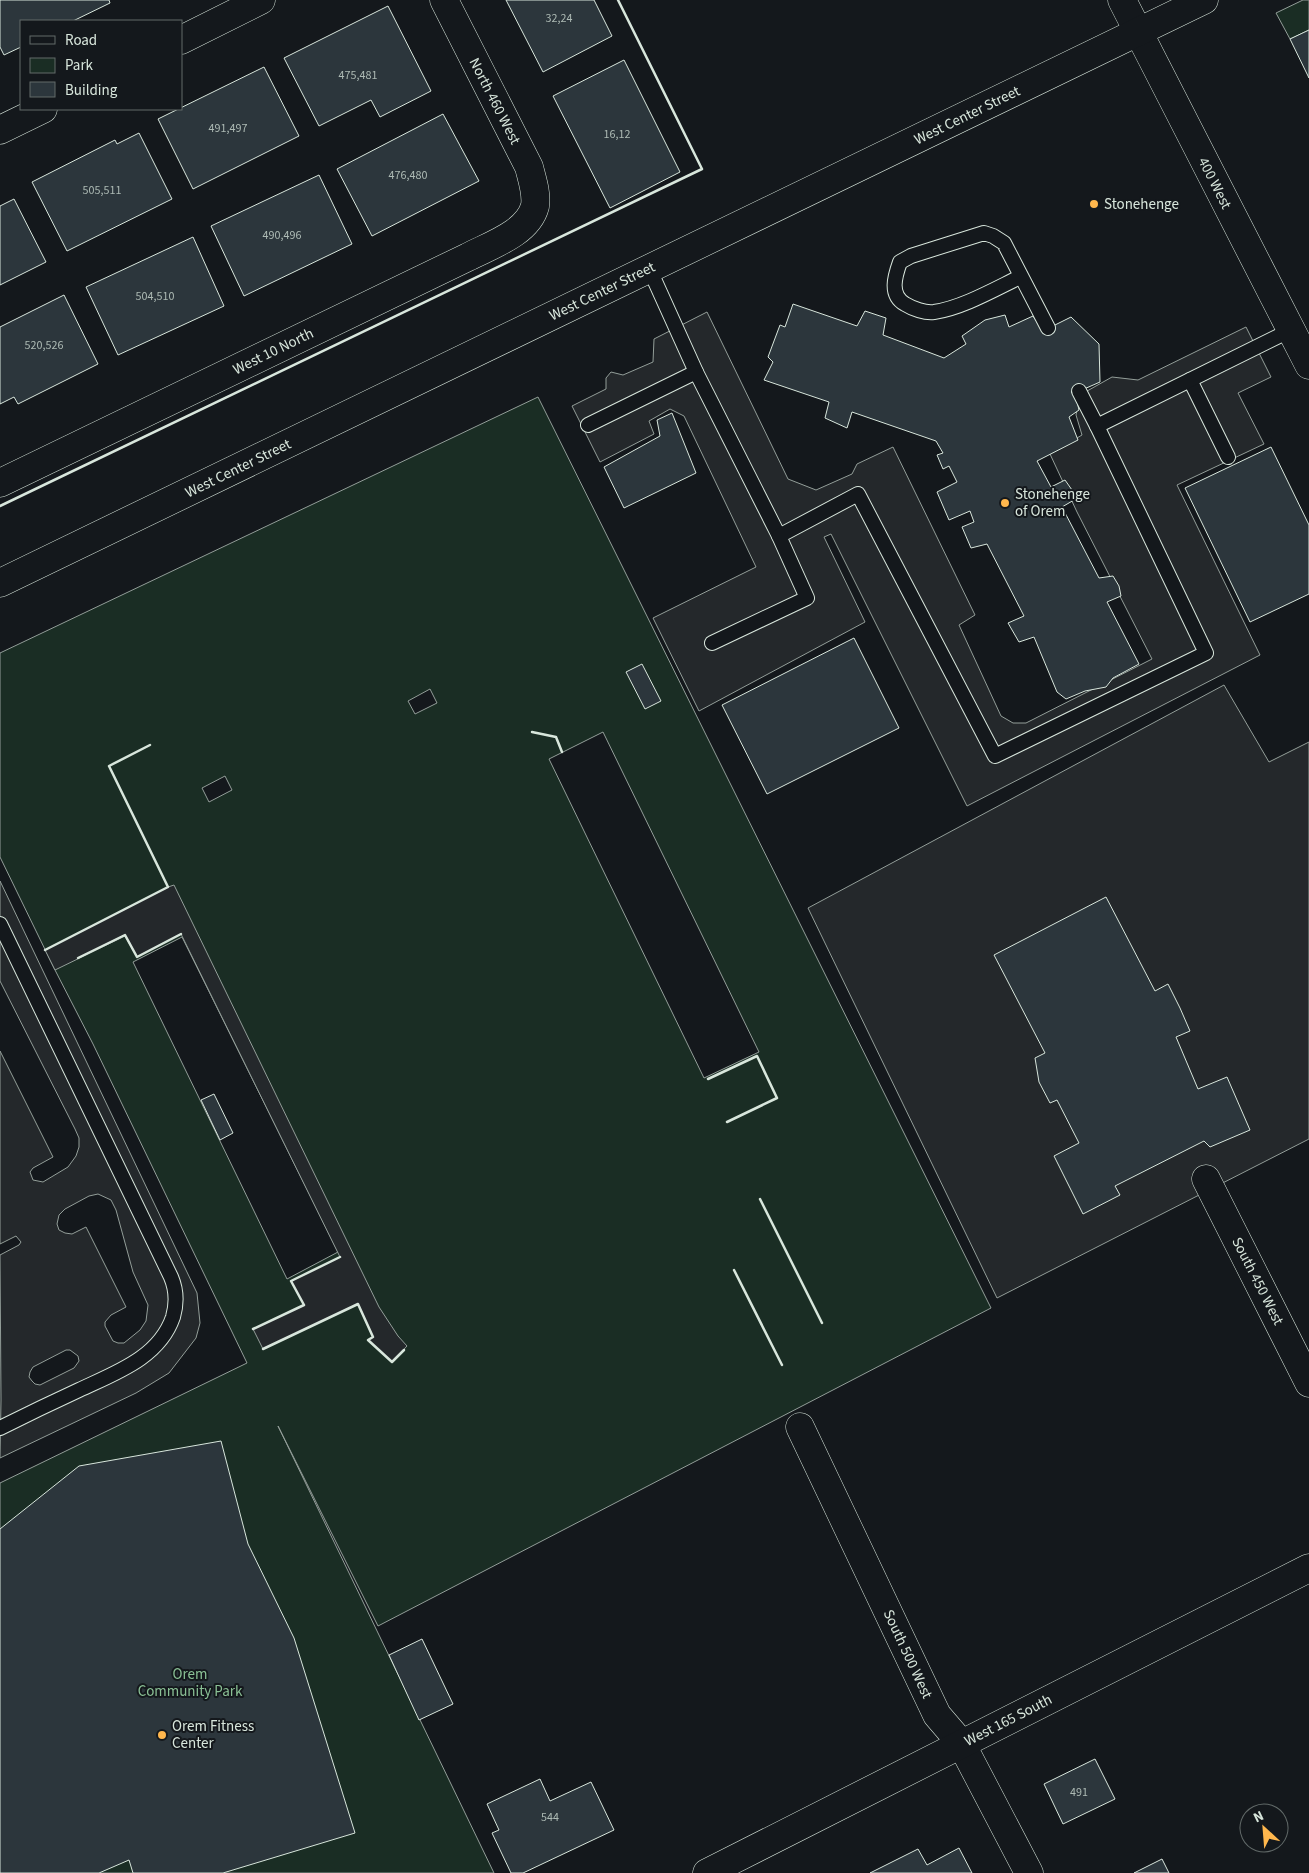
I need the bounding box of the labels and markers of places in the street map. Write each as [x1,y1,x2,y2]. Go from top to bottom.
place label: Stonehenge [1104,194,1179,215]
marker: Stonehenge [1088,198,1100,210]
place label: Stonehenge of Orem [1015,484,1090,522]
marker: Stonehenge of Orem [999,497,1011,509]
place label: Orem Fitness Center [172,1716,254,1754]
marker: Orem Fitness Center [156,1729,168,1741]

